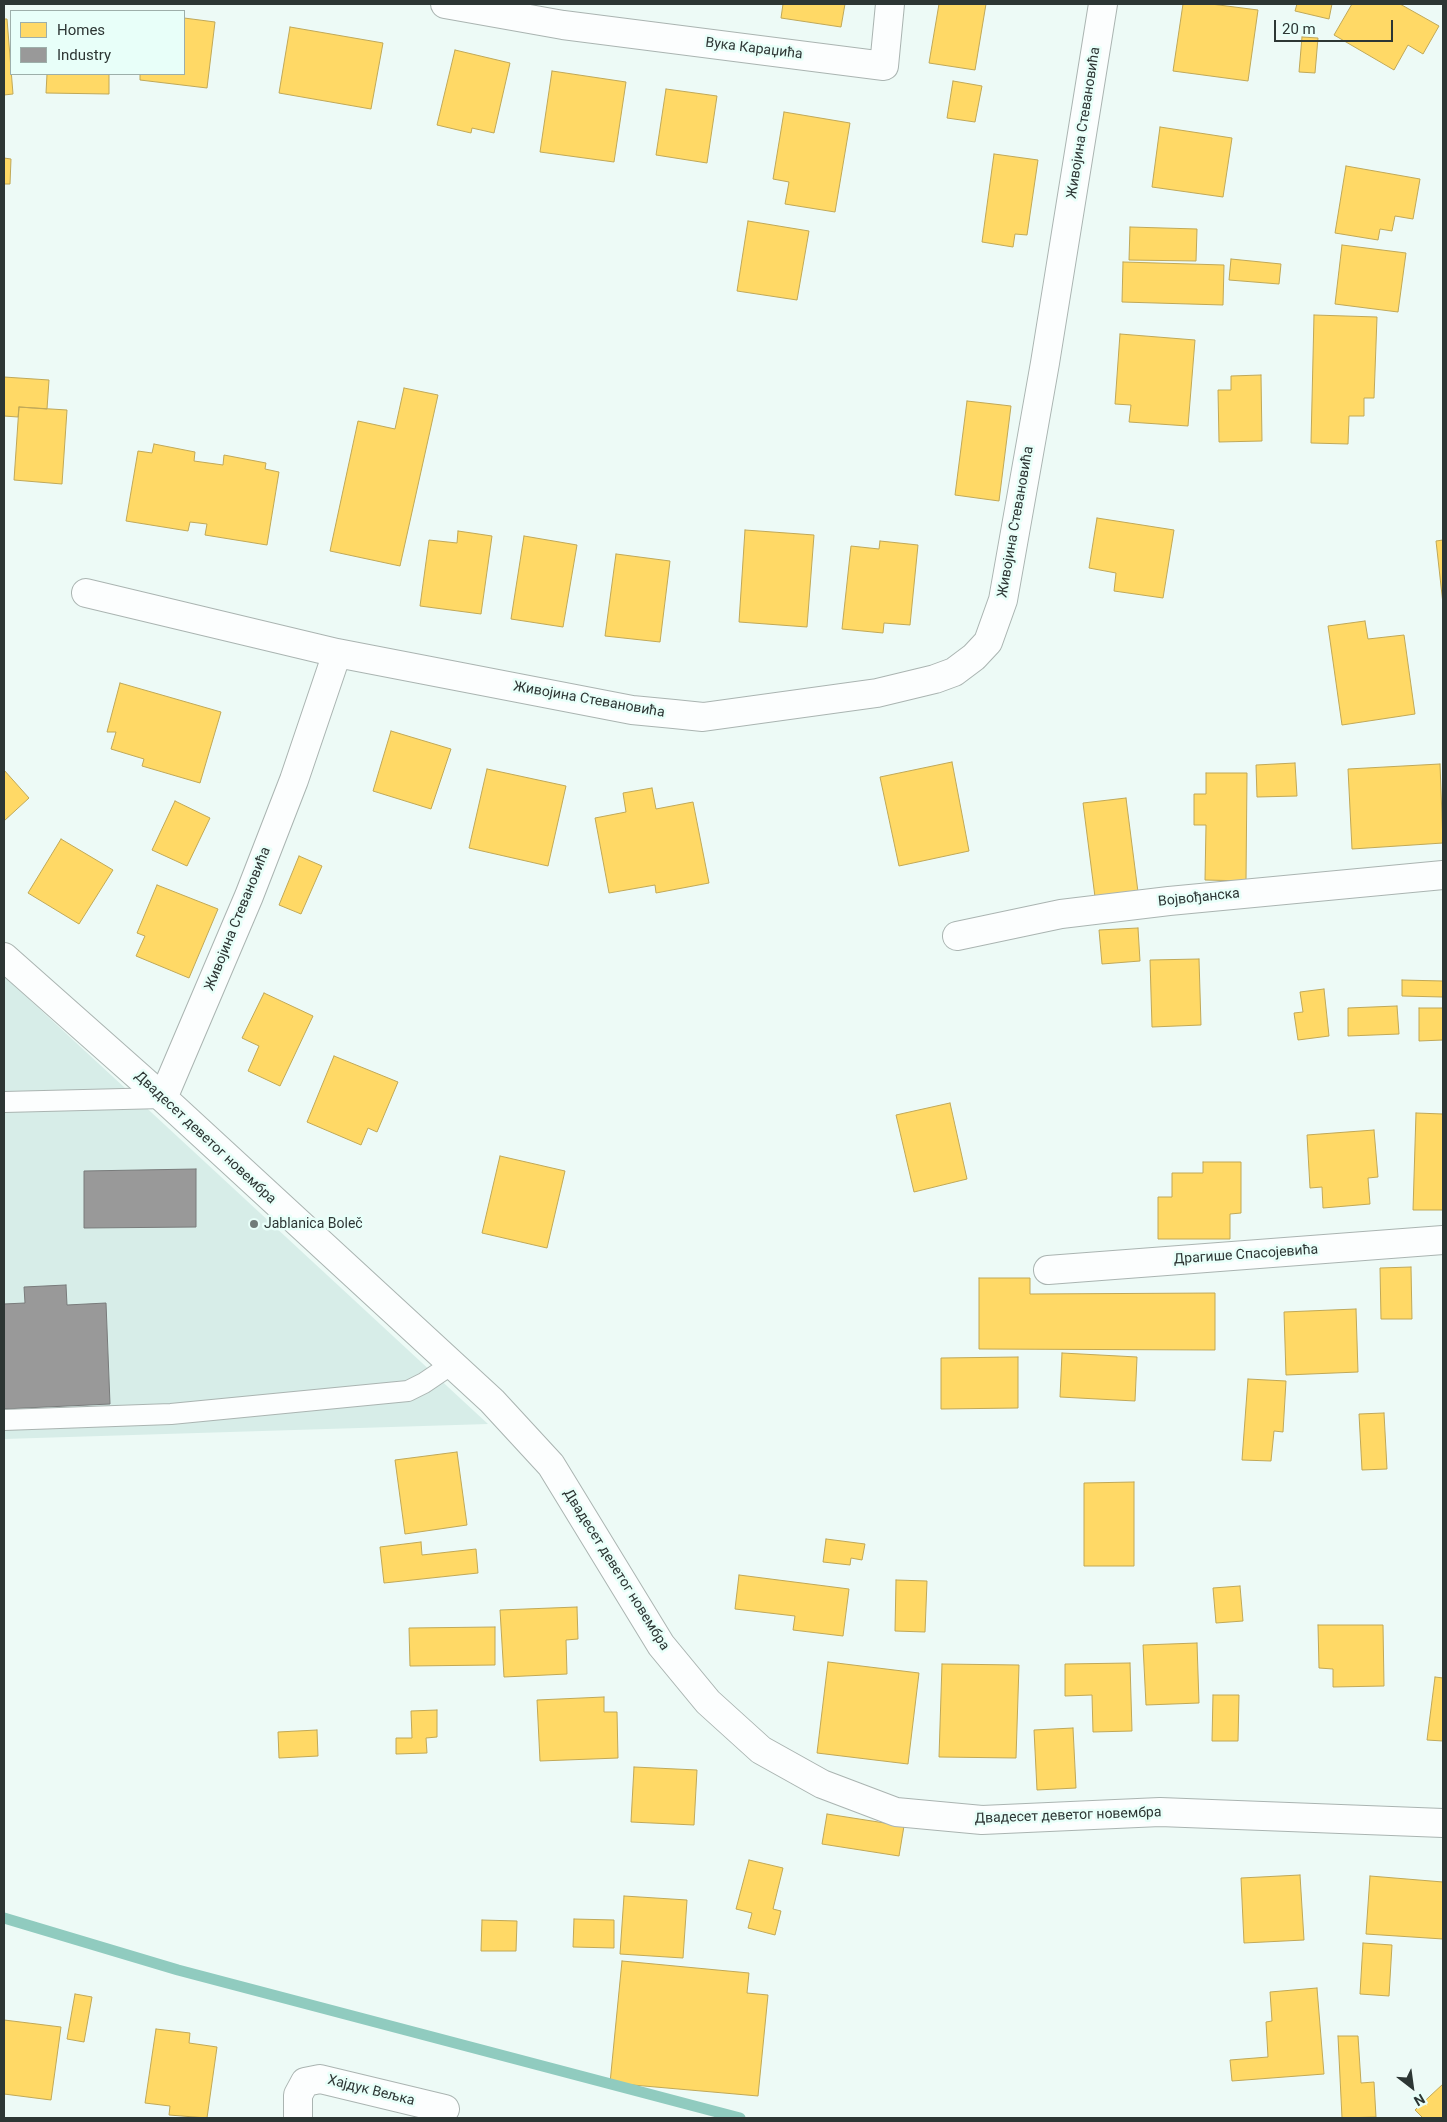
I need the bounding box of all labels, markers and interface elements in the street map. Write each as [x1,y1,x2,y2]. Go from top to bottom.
legend [10,10,185,75]
scale bar [1277,10,1396,42]
text: 20 m [1282,20,1316,38]
text: Homes [57,21,105,39]
street label: Вука Караџића [704,35,804,63]
text: Industry [57,46,111,64]
street label: Живојина Стевановића [1064,46,1104,200]
street label: Живојина Стевановића [994,445,1038,599]
street label: Живојина Стевановића [512,678,666,722]
street label: Живојина Стевановића [201,845,275,993]
street label: Војвођанска [1157,885,1241,911]
street label: Двадесет деветог новембра [131,1068,279,1208]
place label: Jablanica Boleč [264,1216,363,1232]
marker: Jablanica Boleč [248,1218,260,1230]
street label: Драгише Спасојевића [1173,1242,1319,1268]
street label: Двадесет деветог новембра [559,1486,673,1654]
street label: Двадесет деветог новембра [974,1804,1162,1828]
north arrow [1387,2062,1437,2112]
street label: Хајдук Вељка [326,2072,416,2110]
text: N [1411,2091,1428,2109]

